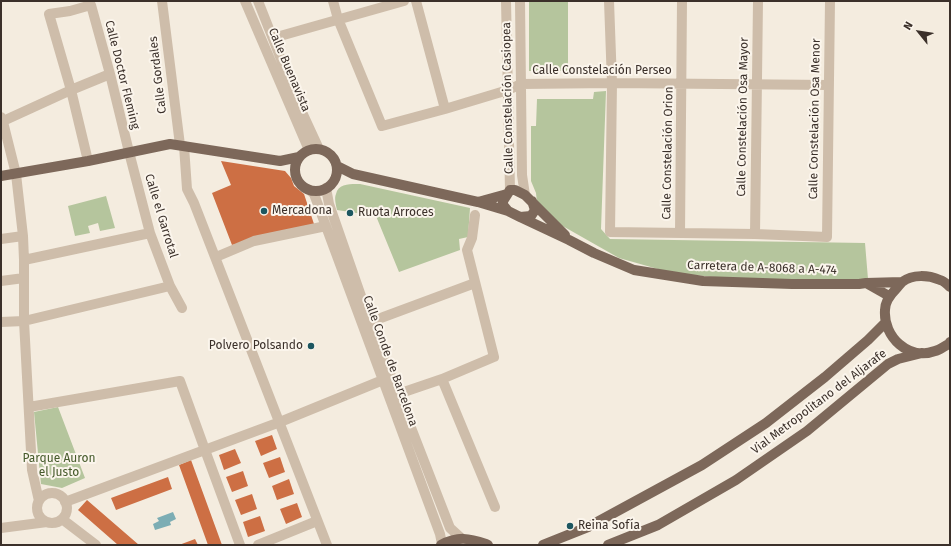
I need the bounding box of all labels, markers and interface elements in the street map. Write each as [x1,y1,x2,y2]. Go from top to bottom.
north arrow [899,12,939,52]
street label: Calle Doctor Fleming [101,19,143,131]
text: N [901,19,916,32]
street label: Calle Constelación Casiopea [499,22,517,174]
street label: Calle Buenavista [265,26,313,114]
street label: Calle Gordales [146,36,170,114]
street label: Calle Constelación Osa Mayor [734,37,752,197]
street label: Calle Constelación Osa Menor [806,38,824,200]
street label: Calle Constelación Perseo [532,64,672,78]
street label: Calle Constelación Orion [660,86,676,220]
street label: Calle el Garrotal [141,172,181,260]
place label: Mercadona [272,204,332,218]
marker: Mercadona [259,206,269,216]
place label: Ruota Arroces [358,206,434,220]
marker: Ruota Arroces [345,208,355,218]
street label: Carretera de A-8068 a A-474 [687,258,837,278]
street label: Calle Conde de Barcelona [360,294,420,428]
place label: Polvero Polsando [209,339,303,353]
marker: Polvero Polsando [306,341,316,351]
street label: Vial Metropolitano del Aljarafe [749,346,889,458]
park label: Parque Auron el Justo [22,452,96,480]
place label: Reina Sofía [578,519,640,533]
marker: Reina Sofía [565,521,575,531]

